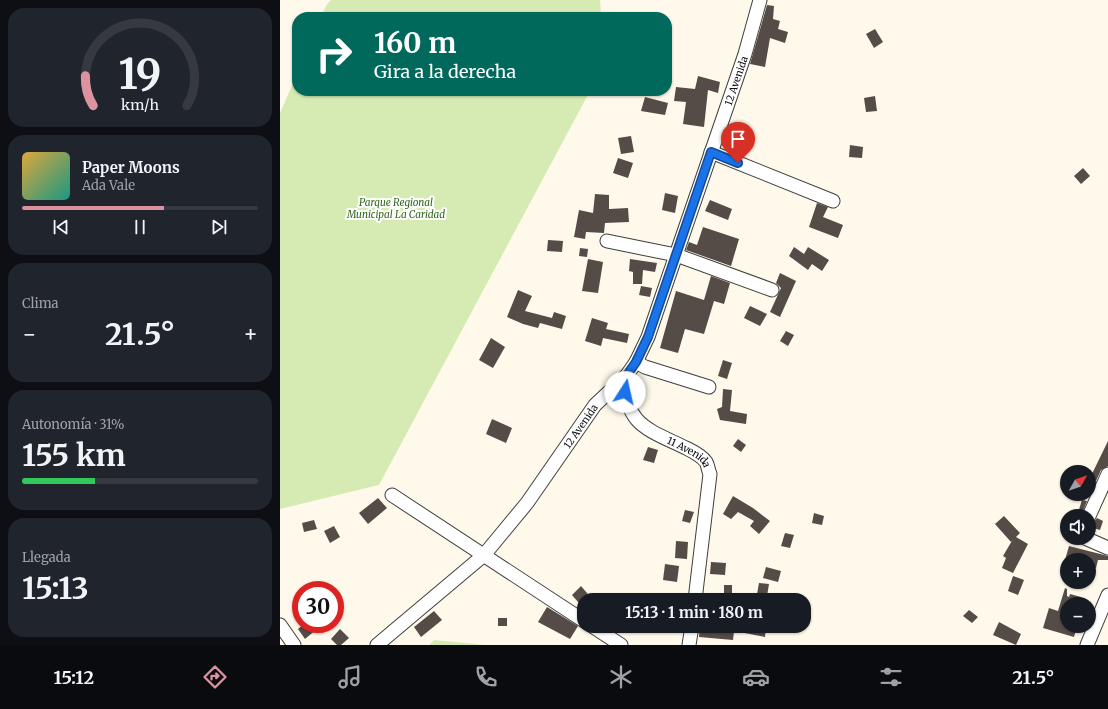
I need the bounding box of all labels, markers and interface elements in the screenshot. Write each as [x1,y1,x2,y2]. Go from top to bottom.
text: 160 m [374,25,456,61]
icon: right [308,28,360,80]
text: 19 [119,48,161,100]
street label: 12 Avenida [722,54,751,107]
text: Gira a la derecha [374,60,516,83]
text: km/h [121,95,159,113]
pin [721,122,755,163]
icon: arrive [727,128,749,150]
text: Paper Moons [82,158,180,177]
text: Ada Vale [82,177,135,194]
park label: Parque Regional Municipal La Caridad [346,196,445,221]
icon: previous [50,216,72,238]
icon: pause [129,216,151,238]
icon: next [208,216,230,238]
text: Clima [22,295,59,312]
text: 21.5° [105,315,175,353]
text: − [22,320,37,348]
text: + [243,320,258,348]
position arrow [604,371,646,413]
street label: 12 Avenida [561,401,601,451]
text: Autonomía · 31% [22,416,125,433]
street label: 11 Avenida [665,434,714,470]
text: 155 km [22,436,126,474]
north arrow [1060,465,1096,501]
map controls [1060,465,1096,633]
button: sound [1060,509,1096,545]
text: Llegada [22,549,71,566]
button: + [1060,553,1096,589]
text: 15:13 [22,569,89,607]
speed limit sign: 30 [292,581,344,633]
button: − [1060,597,1096,633]
text: 15:13 · 1 min · 180 m [625,603,763,622]
icon: directions [201,663,229,691]
icon: music [336,663,364,691]
icon: phone [472,663,500,691]
icon: climate [607,663,635,691]
icon: car [742,663,770,691]
icon: filters [877,663,905,691]
text: 15:12 [54,666,94,689]
text: 21.5° [1012,666,1054,689]

